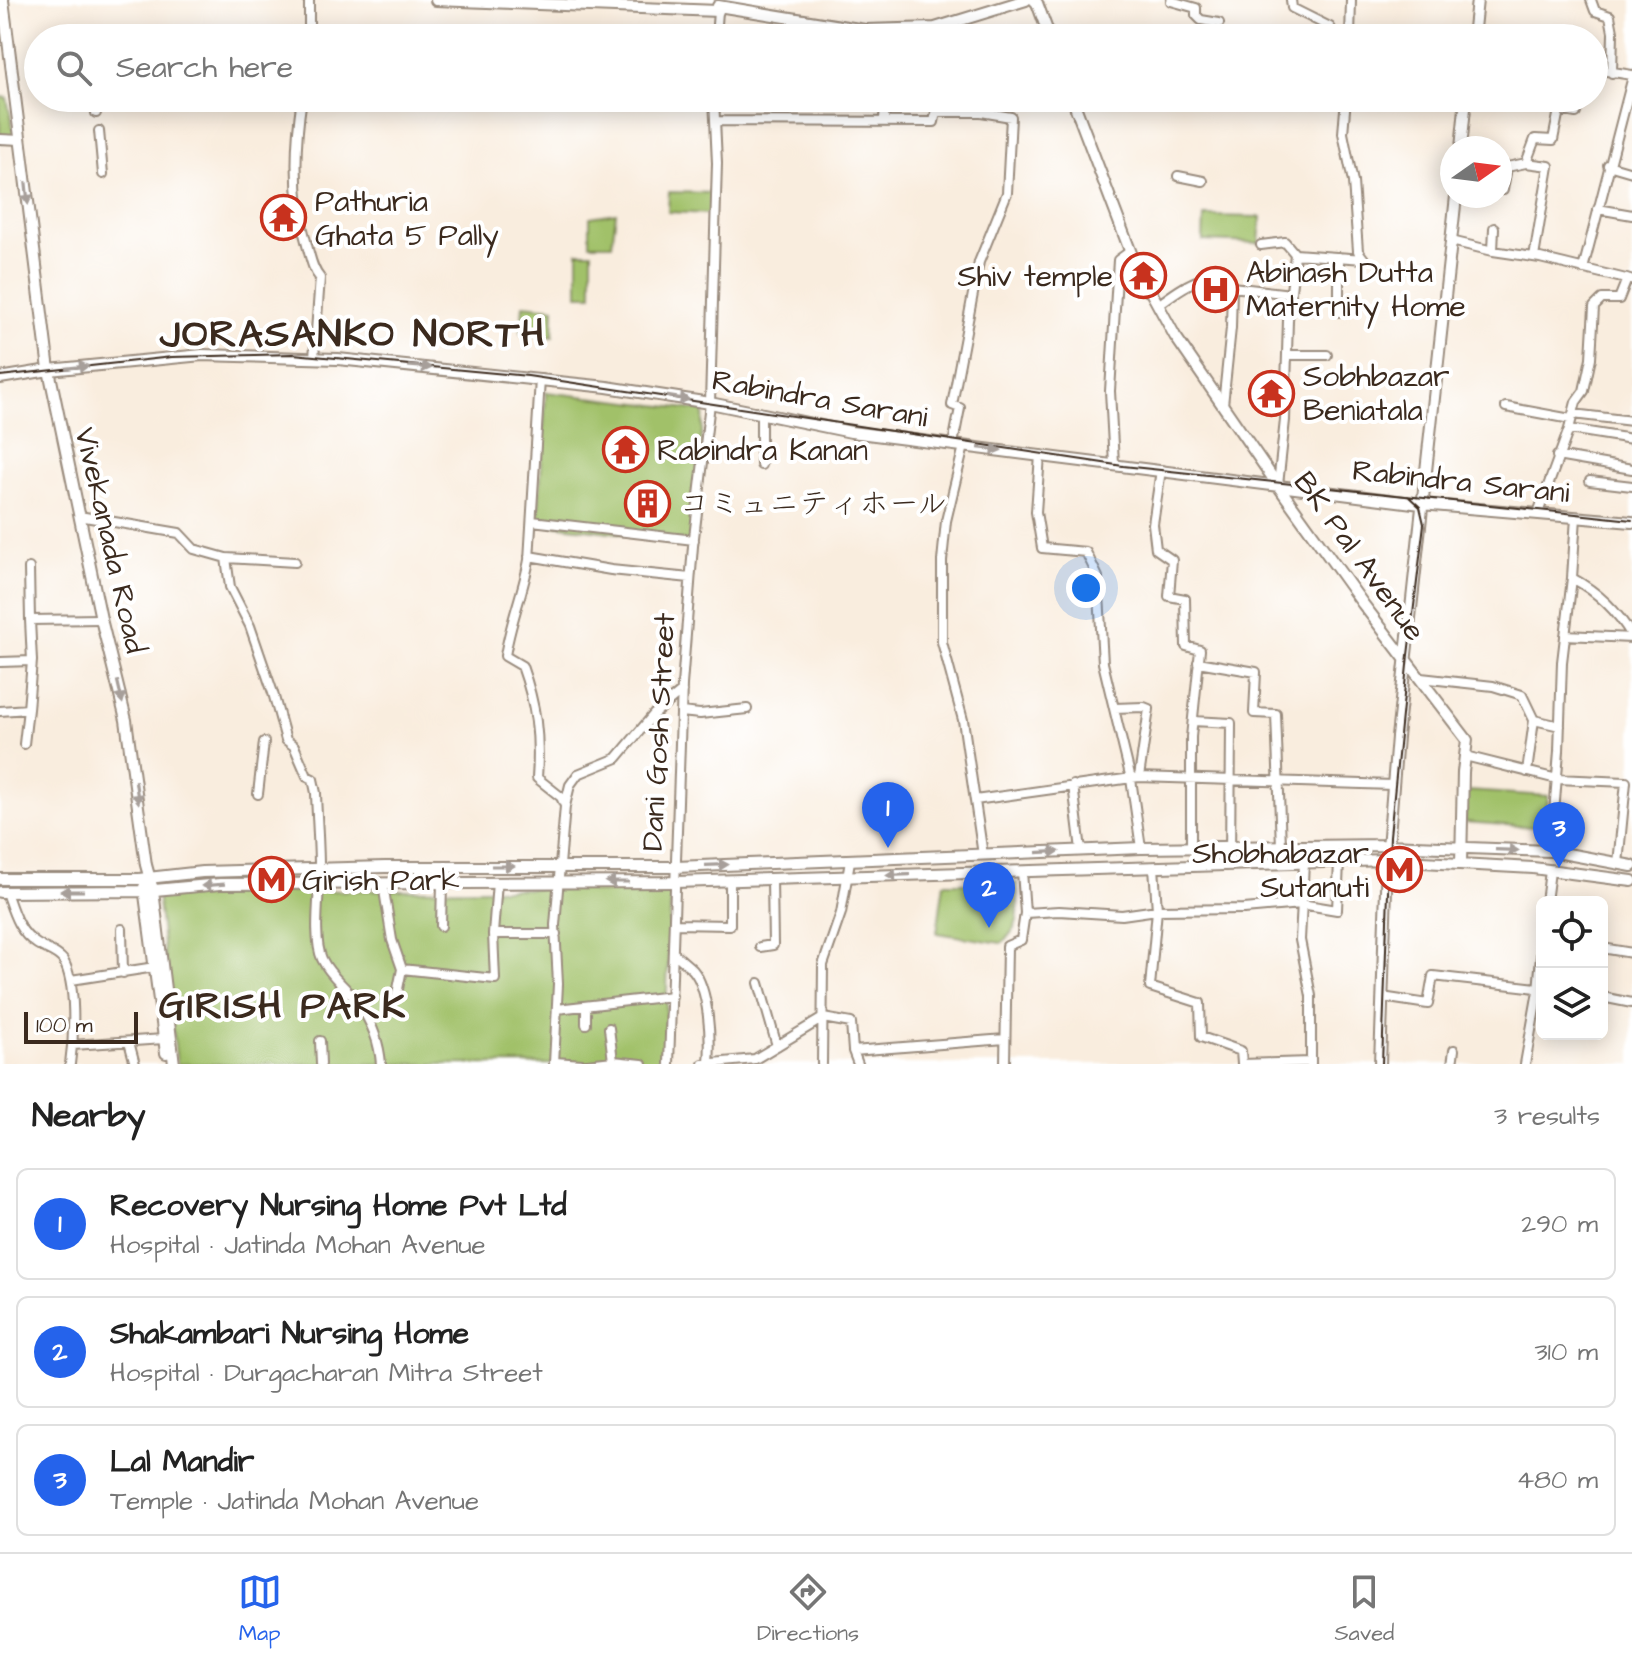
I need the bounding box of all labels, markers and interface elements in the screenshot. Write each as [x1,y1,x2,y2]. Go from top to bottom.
search box [24,24,1608,112]
icon: search [52,46,96,90]
text: Search here [116,47,293,89]
north arrow [1440,136,1512,208]
one-way arrow [21,181,34,206]
place label: Pathuria Ghata 5 Pally [315,181,499,258]
temple icon: Pathuria Ghata 5 Pally [260,194,308,242]
temple icon: Shiv temple [1120,252,1168,300]
place label: Abinash Dutta Maternity Home [1246,252,1466,329]
place label: Shiv temple [957,256,1113,298]
hospital icon: Abinash Dutta Maternity Home [1191,265,1239,313]
district label: JORASANKO NORTH [159,309,546,361]
place label: Sobhbazar Beniatala [1303,356,1450,432]
street label: Rabindra Sarani [709,359,931,439]
one-way arrow [65,361,90,374]
one-way arrow [408,361,433,374]
temple icon: Sobhbazar Beniatala [1248,369,1296,417]
one-way arrow [666,392,691,405]
street label: Vivekanada Road [64,423,156,657]
temple icon: Rabindra Kanan [602,426,650,474]
place label: Rabindra Kanan [657,430,868,472]
one-way arrow [978,443,1003,456]
street label: Rabindra Sarani [1350,450,1572,514]
street label: BK Pal Avenue [1283,463,1435,650]
building icon: コミュニティホール [624,479,672,527]
place label: コミュニティホール [679,483,947,525]
your location [1066,568,1106,608]
street label: Dani Gosh Street [632,612,686,852]
one-way arrow [114,680,127,705]
one-way arrow [131,780,144,805]
pin: 1 [862,782,914,848]
pin: 3 [1533,802,1585,868]
place label: Shobhabazar Sutanuti [1192,833,1369,909]
one-way arrow [1495,843,1520,856]
one-way arrow [1036,845,1061,858]
metro station icon: Shobhabazar Sutanuti [1376,846,1424,894]
metro station icon: Girish Park [247,856,295,904]
one-way arrow [705,859,730,872]
place label: Girish Park [302,860,460,902]
one-way arrow [491,860,516,872]
pin: 2 [963,862,1015,928]
one-way arrow [885,869,910,881]
one-way arrow [604,876,629,888]
one-way arrow [200,879,225,892]
one-way arrow [59,885,84,897]
map controls [1536,896,1608,1040]
button: locate [1536,896,1608,968]
button: layers [1536,968,1608,1040]
district label: GIRISH PARK [159,981,407,1033]
scale bar [24,1008,138,1044]
text: 100 m [36,1010,93,1041]
text: Nearby [32,1092,146,1140]
text: 3 results [1494,1098,1600,1134]
text: Recovery Nursing Home Pvt Ltd [110,1185,567,1227]
text: 1 [58,1206,62,1242]
text: 290 m [1521,1206,1598,1242]
text: Hospital · Jatinda Mohan Avenue [110,1227,486,1263]
text: Shakambari Nursing Home [110,1313,469,1355]
text: 2 [53,1334,67,1370]
text: 310 m [1534,1334,1598,1370]
text: Hospital · Durgacharan Mitra Street [110,1355,543,1391]
text: Lal Mandir [110,1441,254,1483]
text: 3 [53,1462,67,1498]
text: 480 m [1516,1462,1598,1498]
text: Temple · Jatinda Mohan Avenue [110,1483,479,1519]
tab: Map [238,1570,282,1649]
tab: Directions [757,1570,859,1649]
tab: Saved [1334,1570,1394,1649]

